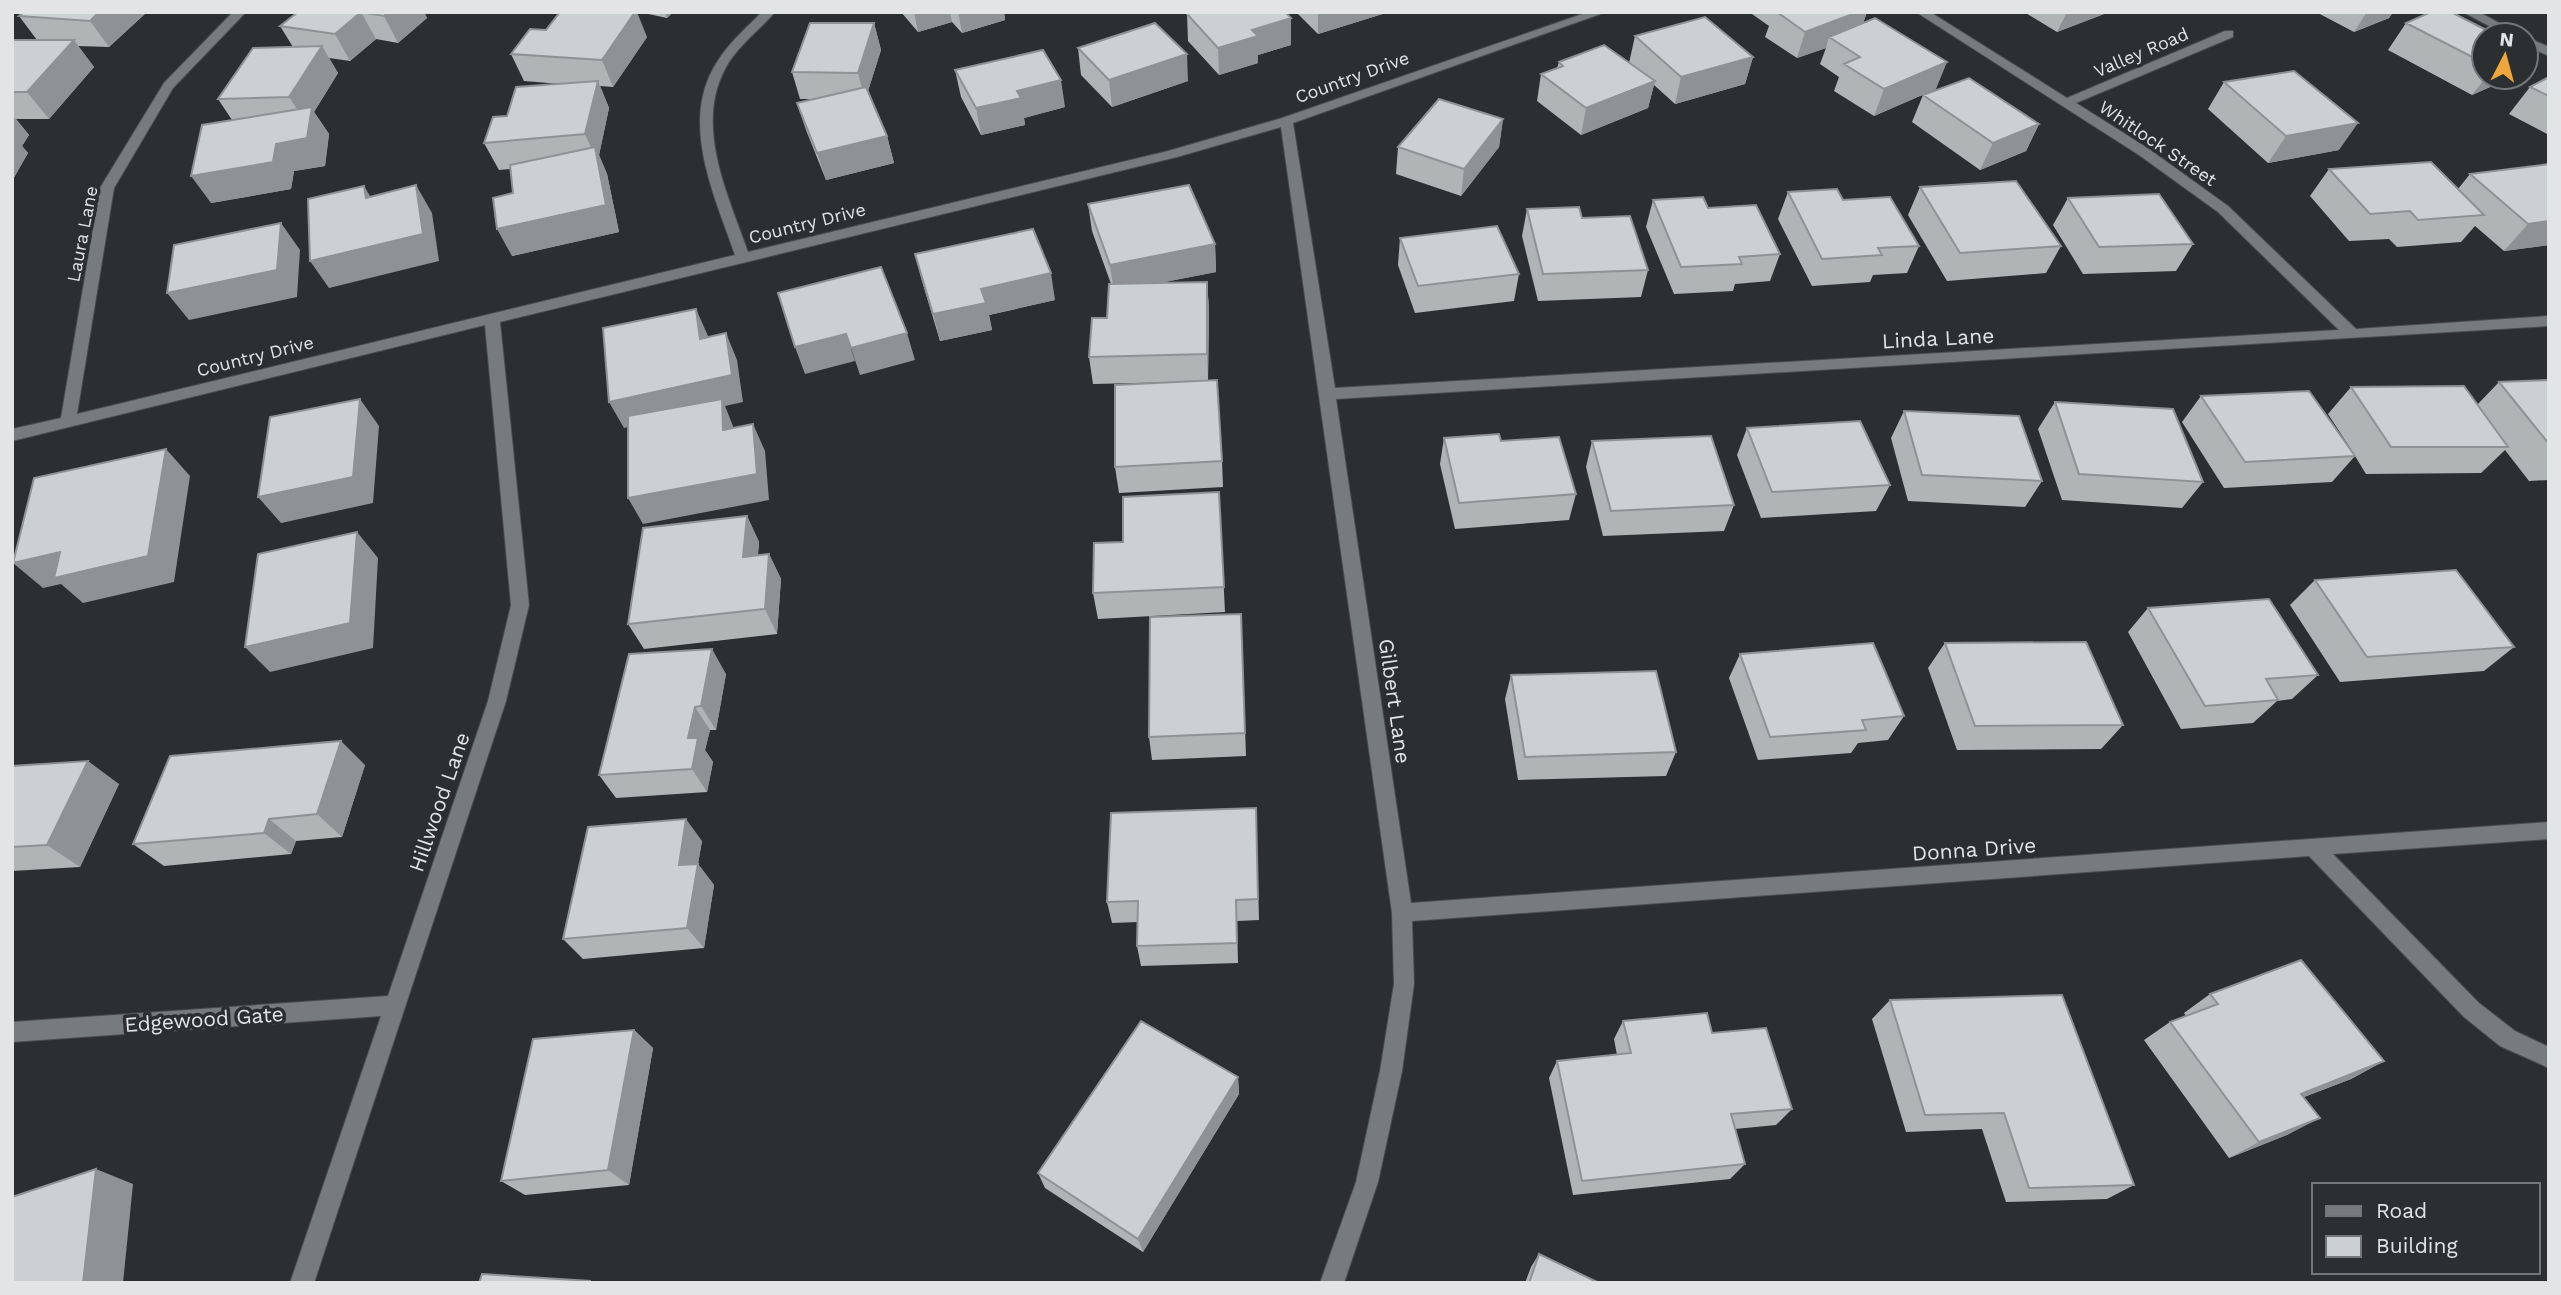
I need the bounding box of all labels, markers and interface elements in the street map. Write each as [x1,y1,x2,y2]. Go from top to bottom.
north arrow [2470,21,2540,91]
street label: Valley Road [2091,23,2191,81]
text: N [2499,27,2515,52]
street label: Country Drive [1292,47,1412,107]
street label: Whitlock Street [2095,96,2221,190]
street label: Laura Lane [62,184,102,284]
street label: Country Drive [746,198,868,248]
street label: Linda Lane [1881,323,1995,353]
street label: Country Drive [194,331,316,381]
street label: Gilbert Lane [1374,637,1416,765]
street label: Hillwood Lane [403,729,475,875]
street label: Donna Drive [1911,832,2037,866]
street label: Edgewood Gate [124,1001,284,1037]
legend [2312,1183,2540,1274]
text: Road [2376,1198,2427,1223]
text: Building [2376,1233,2458,1258]

